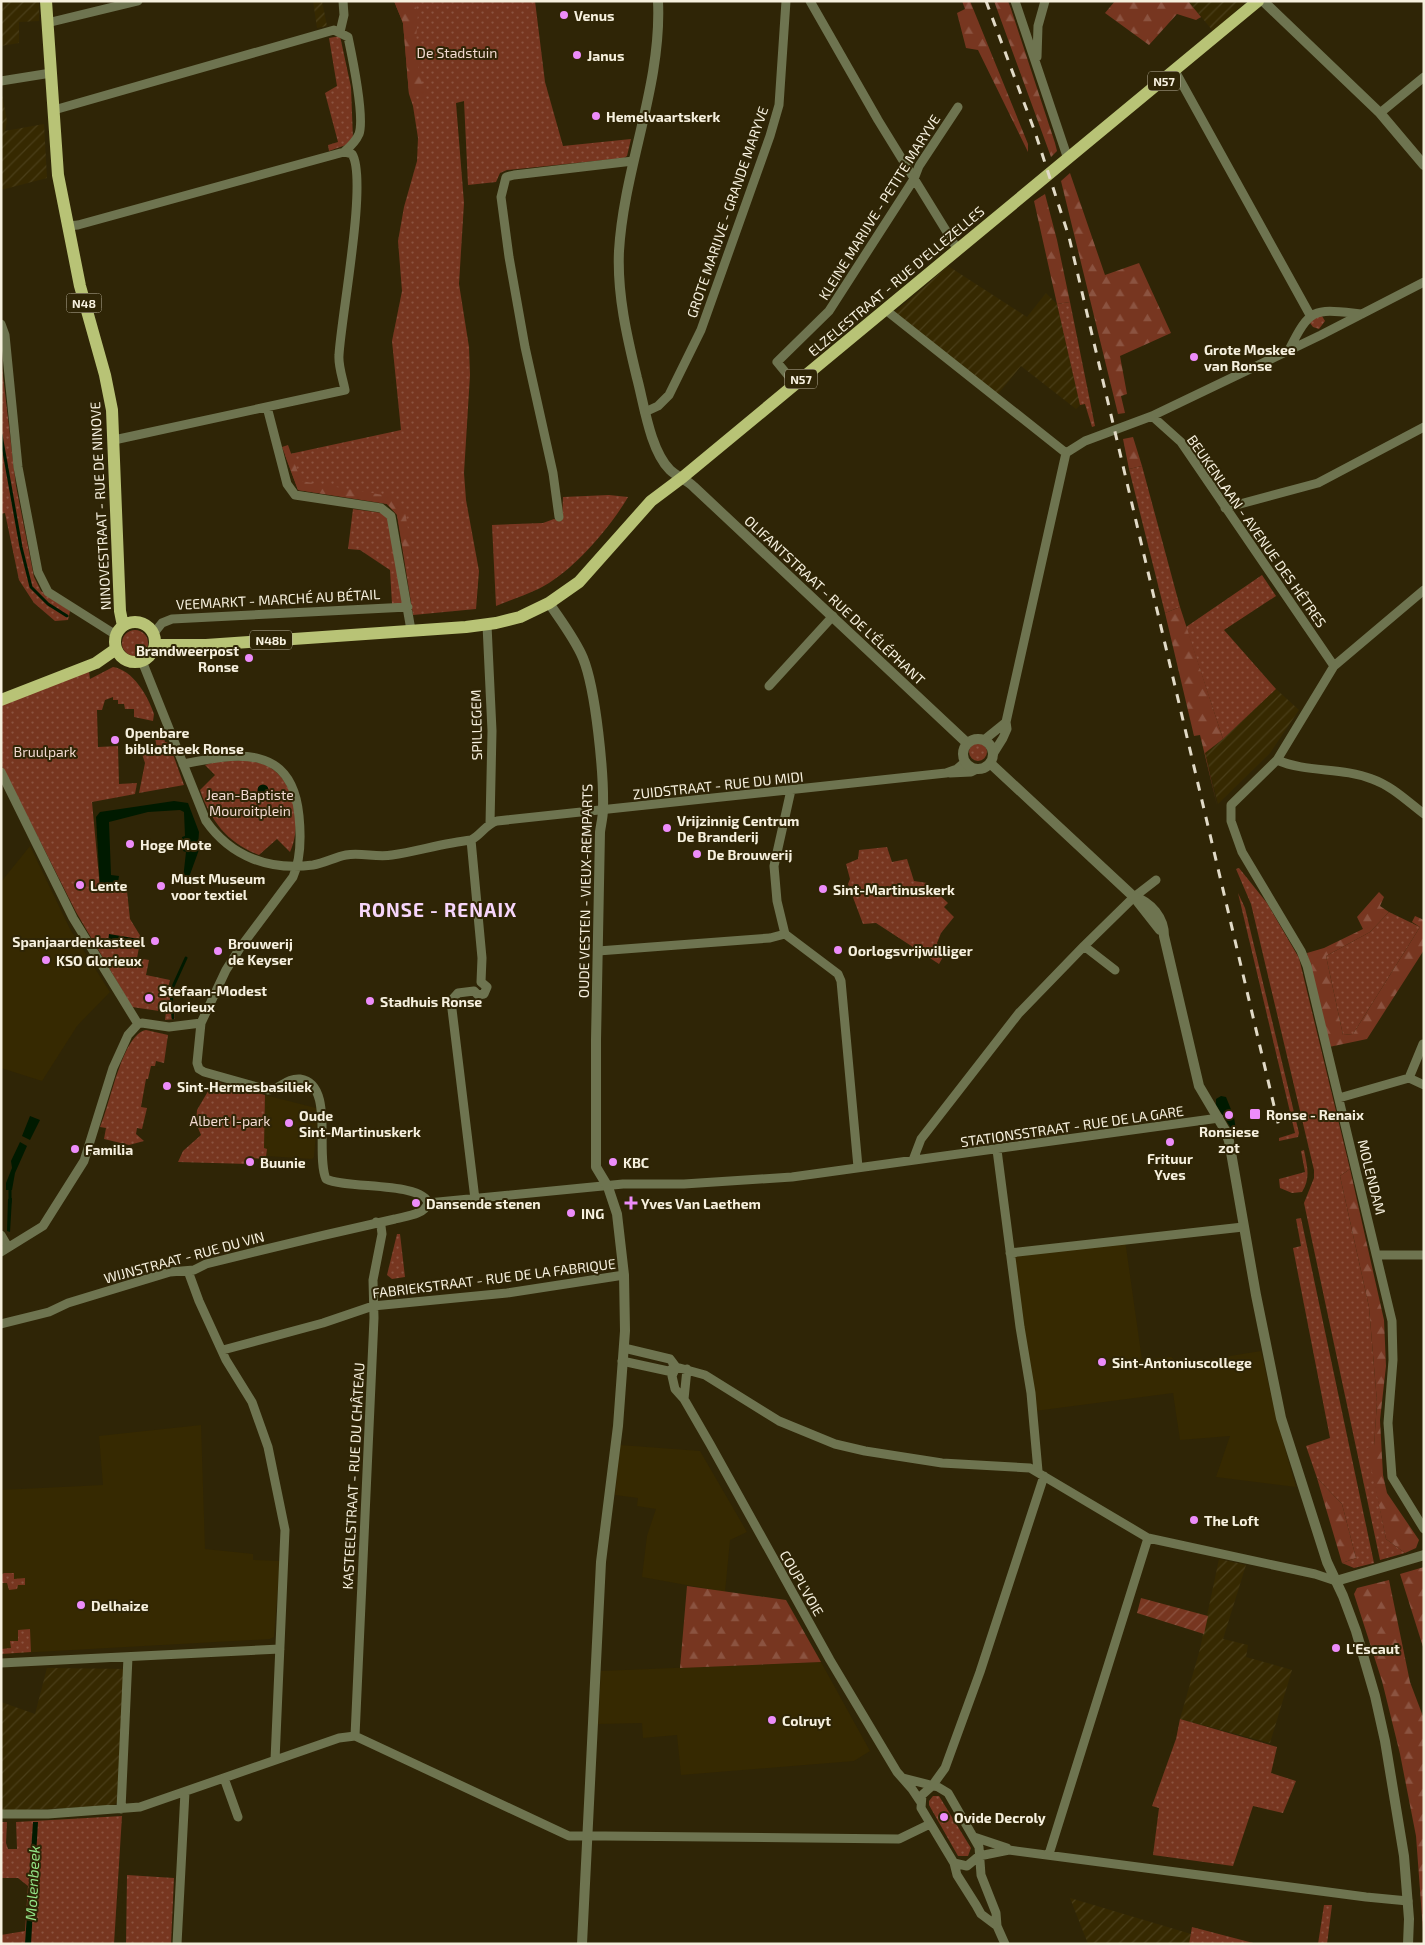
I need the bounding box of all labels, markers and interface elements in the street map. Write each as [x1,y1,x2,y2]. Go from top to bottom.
place label: Venus [574,7,614,24]
marker: Venus [558,9,570,21]
park label: De Stadstuin [417,44,497,61]
place label: Janus [587,47,624,64]
marker: Janus [571,49,583,61]
road number: N57 [1148,72,1180,90]
street label: GROTE MARIJVE - GRANDE MARYVE [683,104,771,320]
place label: Hemelvaartskerk [606,108,720,125]
marker: Hemelvaartskerk [590,110,602,122]
street label: KLEINE MARIJVE - PETITE MARYVE [815,111,943,303]
street label: ELZELESTRAAT - RUE D'ELLEZELLES [805,202,988,360]
road number: N48 [66,294,102,312]
place label: Grote Moskee van Ronse [1204,341,1296,374]
marker: Grote Moskee van Ronse [1188,351,1200,363]
road number: N57 [785,369,817,388]
street label: NINOVESTRAAT - RUE DE NINOVE [86,401,114,611]
street label: BEUKENLAAN - AVENUE DES HÊTRES [1184,432,1330,631]
street label: OLIFANTSTRAAT - RUE DE L'ÉLÉPHANT [741,512,929,688]
street label: VEEMARKT - MARCHÉ AU BÉTAIL [175,585,381,613]
road number: N48b [250,630,292,650]
place label: Brandweerpost Ronse [136,642,239,675]
marker: Brandweerpost Ronse [243,652,255,664]
street label: SPILLEGEM [467,689,485,761]
place label: Openbare bibliotheek Ronse [125,724,244,757]
marker: Openbare bibliotheek Ronse [109,734,121,746]
park label: Bruulpark [14,743,76,760]
street label: ZUIDSTRAAT - RUE DU MIDI [632,768,804,802]
street label: OUDE VESTEN - VIEUX-REMPARTS [575,783,595,998]
park label: Jean-Baptiste Mouroitplein [206,786,294,819]
place label: Vrijzinnig Centrum De Branderij [677,812,799,845]
marker: Vrijzinnig Centrum De Branderij [661,822,673,834]
place label: Hoge Mote [140,836,212,853]
marker: Hoge Mote [124,838,136,850]
place label: De Brouwerij [707,846,792,863]
marker: De Brouwerij [691,848,703,860]
place label: Must Museum voor textiel [171,870,265,903]
place label: Lente [90,877,128,894]
marker: Lente [74,879,86,891]
marker: Must Museum voor textiel [155,880,167,892]
place label: Sint-Martinuskerk [833,881,955,898]
marker: Sint-Martinuskerk [817,883,829,895]
district label: RONSE - RENAIX [359,898,517,921]
place label: Spanjaardenkasteel [12,933,145,950]
marker: Spanjaardenkasteel [149,935,161,947]
place label: Brouwerij de Keyser [228,935,293,968]
place label: Oorlogsvrijwilliger [848,942,973,959]
marker: Oorlogsvrijwilliger [832,944,844,956]
marker: Brouwerij de Keyser [212,945,224,957]
place label: KSO Glorieux [56,952,142,969]
marker: KSO Glorieux [40,954,52,966]
place label: Stefaan-Modest Glorieux [159,982,267,1015]
marker: Stefaan-Modest Glorieux [143,992,155,1004]
place label: Stadhuis Ronse [380,993,482,1010]
marker: Stadhuis Ronse [364,995,376,1007]
place label: Sint-Hermesbasiliek [177,1078,312,1095]
marker: Sint-Hermesbasiliek [161,1080,173,1092]
street label: STATIONSSTRAAT - RUE DE LA GARE [959,1102,1185,1150]
place label: Ronse - Renaix [1266,1106,1364,1123]
place label: Oude Sint-Martinuskerk [299,1107,421,1140]
marker: Ronse - Renaix [1248,1107,1262,1121]
marker: Ronsiese zot [1223,1109,1235,1121]
park label: Albert I-park [190,1112,270,1129]
marker: Oude Sint-Martinuskerk [283,1117,295,1129]
place label: Ronsiese zot [1199,1123,1259,1156]
marker: Frituur Yves [1164,1136,1176,1148]
street label: MOLENDAM [1354,1138,1390,1216]
place label: Familia [85,1141,133,1158]
marker: Familia [69,1143,81,1155]
place label: Frituur Yves [1147,1150,1193,1183]
place label: Buunie [260,1154,306,1171]
place label: KBC [623,1154,649,1171]
marker: Buunie [244,1156,256,1168]
marker: KBC [607,1156,619,1168]
place label: Dansende stenen [426,1195,541,1212]
place label: Yves Van Laethem [641,1195,761,1212]
marker: Dansende stenen [410,1197,422,1209]
marker: Yves Van Laethem [625,1197,637,1209]
place label: ING [581,1205,604,1222]
marker: ING [565,1207,577,1219]
street label: WIJNSTRAAT - RUE DU VIN [102,1227,266,1287]
street label: FABRIEKSTRAAT - RUE DE LA FABRIQUE [371,1255,617,1301]
place label: Sint-Antoniuscollege [1112,1354,1252,1371]
marker: Sint-Antoniuscollege [1096,1356,1108,1368]
street label: KASTEELSTRAAT - RUE DU CHÂTEAU [339,1362,367,1590]
place label: The Loft [1204,1512,1259,1529]
marker: The Loft [1188,1514,1200,1526]
street label: COUPL'VOIE [776,1547,828,1619]
place label: Delhaize [91,1597,149,1614]
marker: Delhaize [75,1599,87,1611]
place label: L'Escaut [1346,1640,1400,1657]
marker: L'Escaut [1330,1642,1342,1654]
place label: Colruyt [782,1712,831,1729]
marker: Colruyt [766,1714,778,1726]
place label: Ovide Decroly [954,1809,1046,1826]
marker: Ovide Decroly [938,1811,950,1823]
water label: Molenbeek [21,1845,43,1921]

